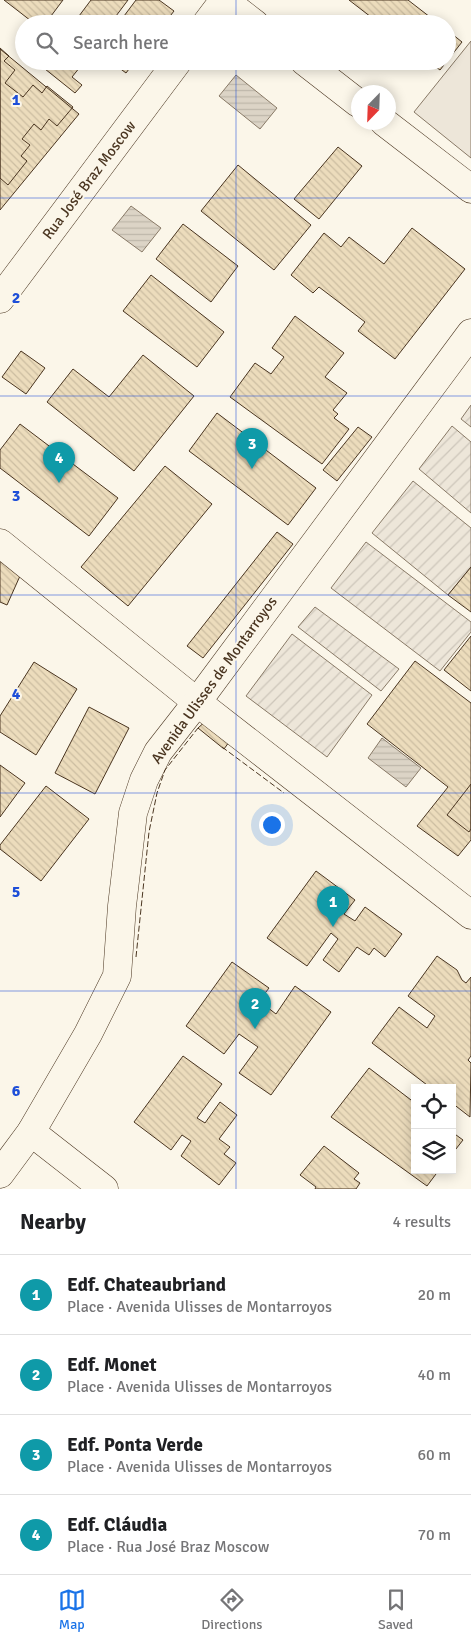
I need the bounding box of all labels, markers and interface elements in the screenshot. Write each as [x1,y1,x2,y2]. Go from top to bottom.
search box [15,15,456,70]
icon: search [33,29,61,57]
text: Search here [73,31,169,55]
north arrow [351,85,396,130]
text: 1 [12,90,21,110]
street label: Rua José Braz Moscow [39,117,139,243]
text: 2 [12,288,20,308]
pin: 3 [236,428,268,469]
pin: 4 [43,442,75,483]
text: 3 [12,486,20,506]
street label: Avenida Ulisses de Montarroyos [147,593,281,767]
text: 4 [12,684,21,704]
your location [259,812,285,838]
text: 5 [12,882,20,902]
pin: 1 [317,886,349,927]
pin: 2 [239,988,271,1029]
text: 6 [12,1081,21,1101]
map controls [411,1084,456,1174]
button: locate [411,1084,456,1129]
button: layers [411,1129,456,1174]
text: Nearby [20,1209,86,1235]
text: 4 results [392,1212,451,1232]
text: Edf. Chateaubriand [67,1273,226,1297]
text: 1 [32,1285,40,1305]
text: 20 m [417,1285,451,1305]
text: Place · Avenida Ulisses de Montarroyos [67,1297,332,1317]
text: Edf. Monet [67,1353,157,1377]
text: 2 [32,1365,40,1385]
text: 40 m [417,1365,451,1385]
text: Place · Avenida Ulisses de Montarroyos [67,1377,332,1397]
text: Edf. Ponta Verde [67,1433,203,1457]
text: 3 [32,1445,40,1465]
text: 60 m [417,1445,451,1465]
text: Place · Avenida Ulisses de Montarroyos [67,1457,332,1477]
text: Edf. Cláudia [67,1513,167,1537]
text: 4 [32,1525,40,1545]
text: 70 m [417,1525,451,1545]
text: Place · Rua José Braz Moscow [67,1537,269,1557]
tab: Map [58,1586,86,1633]
tab: Directions [201,1586,262,1633]
tab: Saved [378,1586,413,1633]

